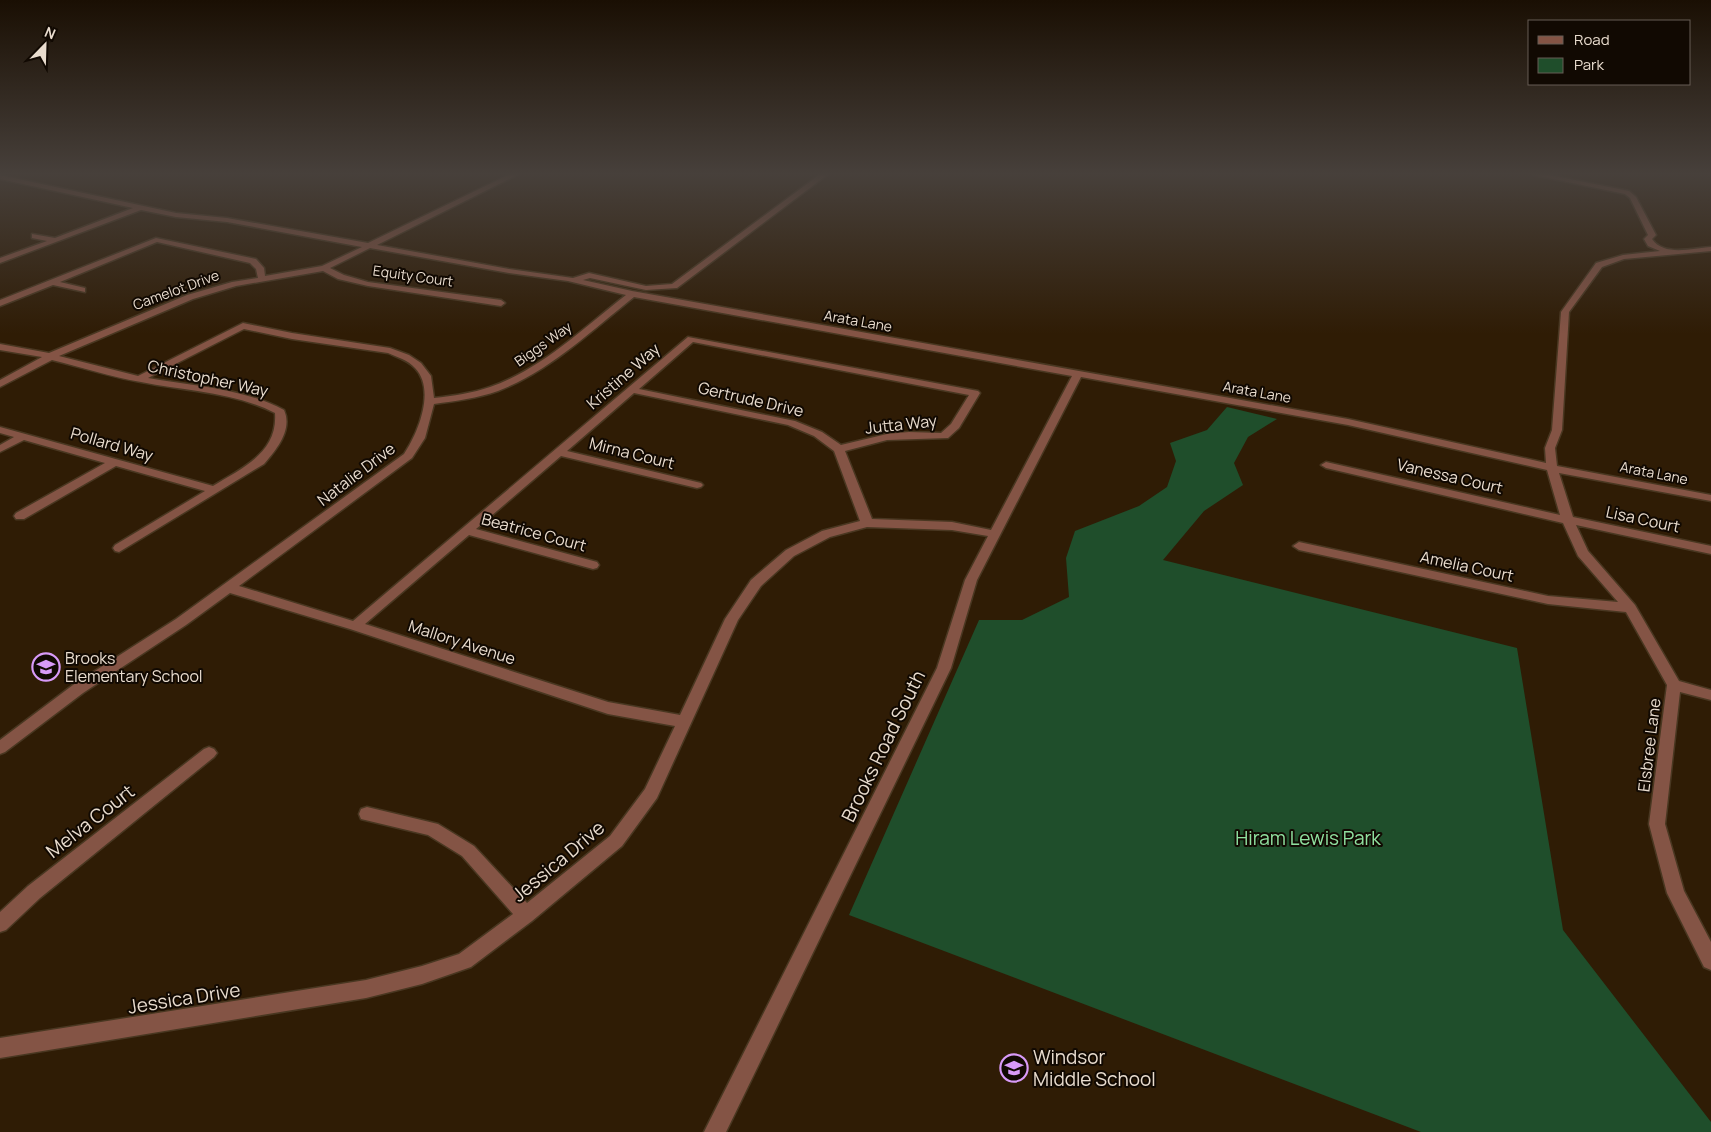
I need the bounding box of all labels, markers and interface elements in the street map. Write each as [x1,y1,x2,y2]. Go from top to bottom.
north arrow [20,20,70,70]
legend [1528,20,1691,85]
text: N [42,22,59,43]
text: Road [1574,29,1610,50]
text: Park [1574,54,1604,75]
street label: Equity Court [372,260,455,291]
street label: Camelot Drive [130,265,222,314]
street label: Arata Lane [822,305,894,336]
street label: Biggs Way [510,317,576,370]
street label: Kristine Way [582,338,665,414]
street label: Christopher Way [146,354,271,402]
street label: Gertrude Drive [696,376,806,422]
street label: Arata Lane [1221,376,1293,407]
street label: Jutta Way [864,409,938,439]
street label: Pollard Way [68,422,156,466]
street label: Mirna Court [587,432,677,474]
street label: Natalie Drive [312,437,400,511]
street label: Vanessa Court [1395,453,1505,499]
street label: Arata Lane [1618,457,1690,488]
street label: Lisa Court [1604,500,1682,538]
street label: Beatrice Court [479,507,589,557]
street label: Amelia Court [1418,545,1516,587]
street label: Mallory Avenue [406,614,518,670]
place label: Brooks Elementary School [65,647,203,687]
school or university icon: Brooks Elementary School [31,652,61,682]
street label: Brooks Road South [835,666,931,826]
street label: Elsbree Lane [1632,697,1666,793]
street label: Melva Court [40,778,140,864]
street label: Jessica Drive [506,815,610,907]
park label: Hiram Lewis Park [1235,825,1381,851]
street label: Jessica Drive [126,976,242,1020]
place label: Windsor Middle School [1033,1044,1156,1092]
school or university icon: Windsor Middle School [999,1053,1029,1083]

